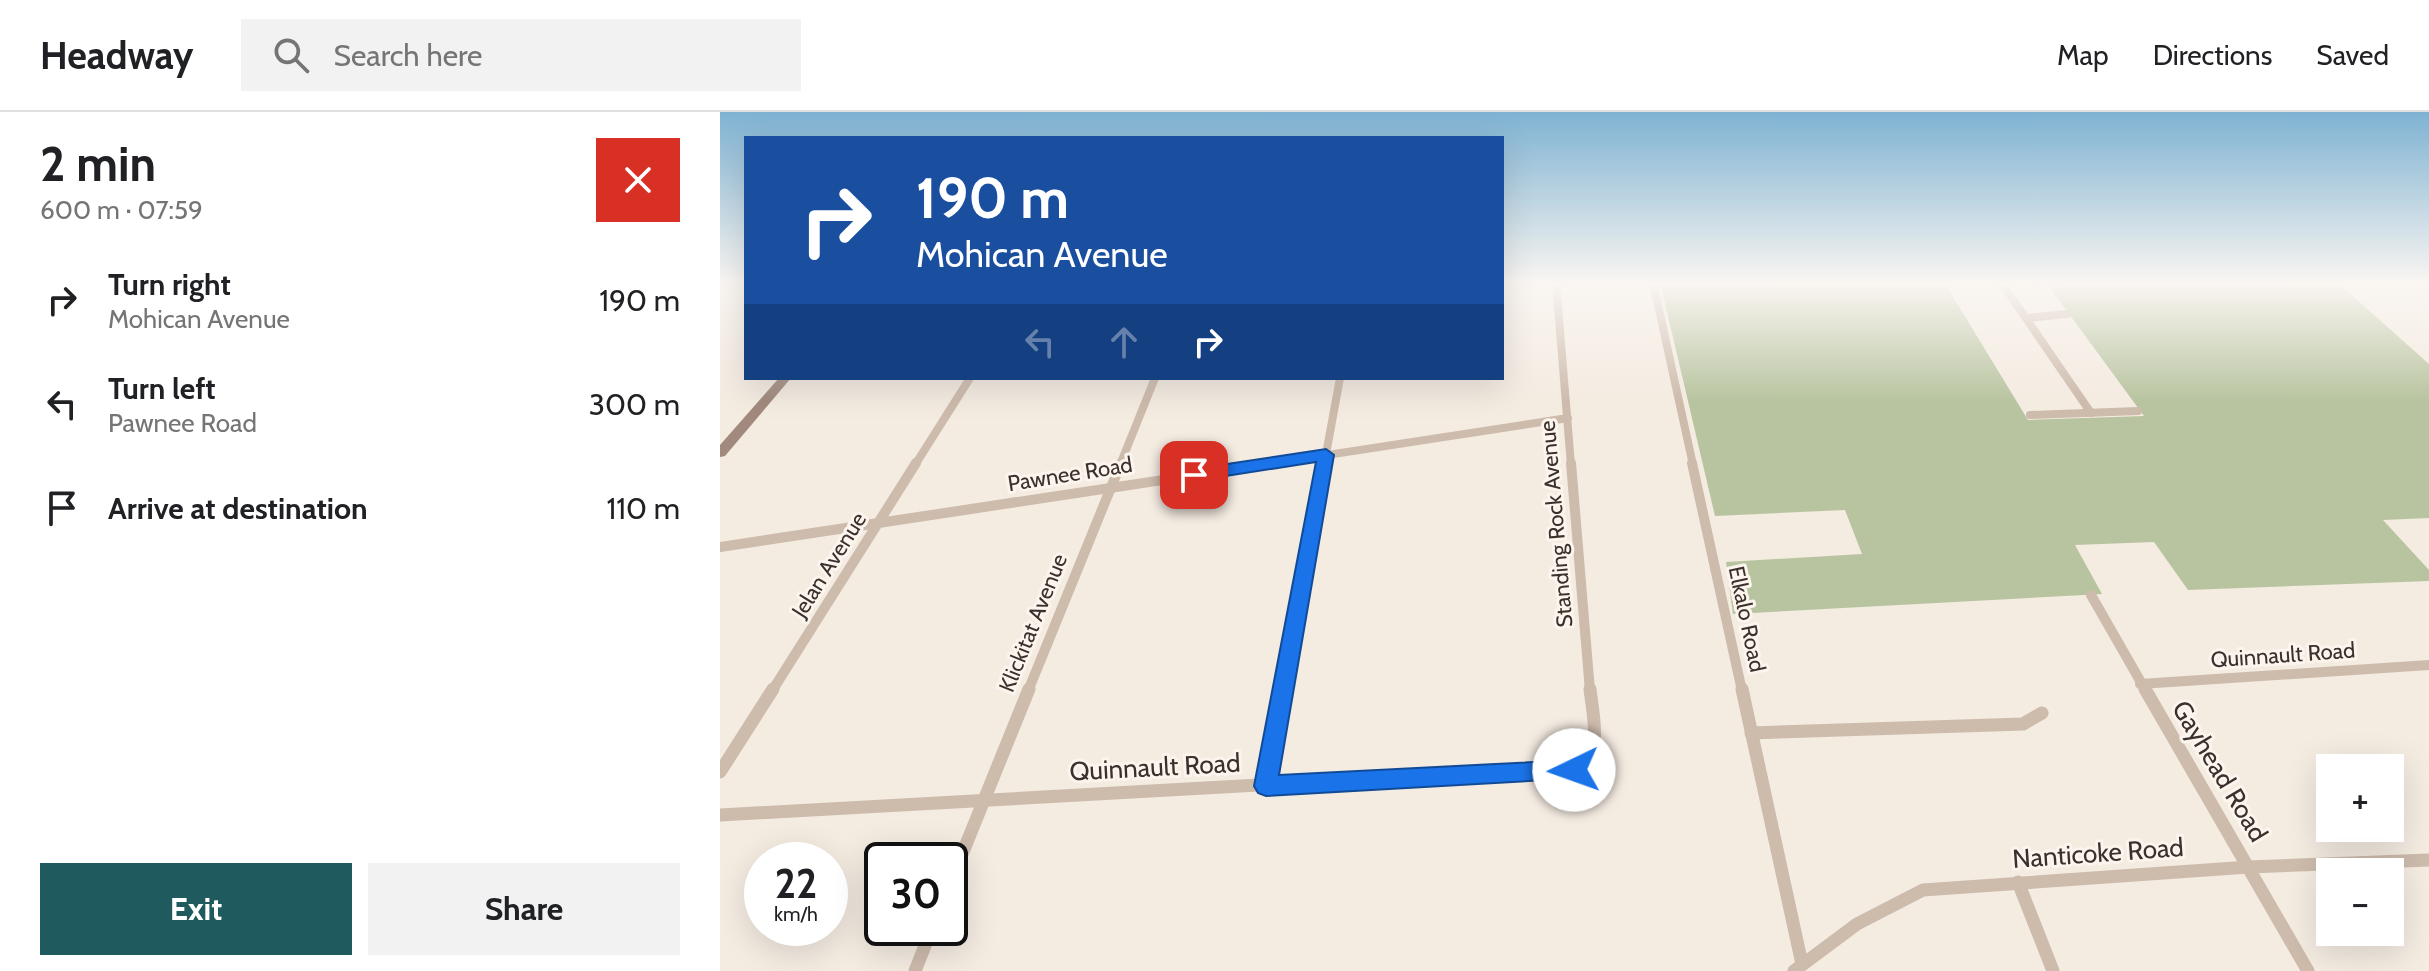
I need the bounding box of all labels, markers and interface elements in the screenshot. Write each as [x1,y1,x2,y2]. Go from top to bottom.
search box [241,19,801,91]
text: Headway [40,32,193,79]
icon: search [269,33,313,77]
text: Search here [333,37,482,74]
text: Map [2057,38,2109,72]
text: Directions [2153,38,2272,72]
text: Saved [2316,38,2389,72]
text: 2 min [40,135,156,193]
button: close [596,138,680,222]
text: 190 m [916,164,1069,232]
icon: right [784,168,888,272]
text: 600 m · 07:59 [40,194,203,226]
text: Mohican Avenue [916,232,1168,276]
text: Turn right [108,266,231,303]
icon: right [40,278,84,322]
text: 190 m [599,282,680,319]
text: Mohican Avenue [108,303,290,335]
icon: left [1018,320,1062,364]
icon: ahead [1102,320,1146,364]
icon: right [1186,320,1230,364]
text: Turn left [108,370,216,407]
icon: left [40,382,84,426]
text: 300 m [589,386,680,423]
text: Pawnee Road [108,407,257,439]
street label: Standing Rock Avenue [1534,420,1578,628]
pin [1160,441,1228,509]
street label: Pawnee Road [1006,451,1134,497]
icon: arrive [1172,453,1216,497]
icon: arrive [40,486,84,530]
text: Arrive at destination [108,490,368,527]
text: 110 m [606,490,680,527]
street label: Jelan Avenue [785,507,872,624]
street label: Klickitat Avenue [993,550,1073,696]
street label: Elkalo Road [1723,564,1771,674]
street label: Quinnault Road [2210,636,2356,674]
street label: Gayhead Road [2165,695,2275,847]
position arrow [1532,728,1616,812]
street label: Quinnault Road [1069,747,1241,787]
map controls [2316,754,2404,946]
button: + [2316,754,2404,842]
street label: Nanticoke Road [2011,831,2185,875]
speed limit sign: 30 [864,842,968,946]
button: − [2316,858,2404,946]
text: 22 [775,859,817,908]
button: Exit [40,863,352,955]
button: Share [368,863,680,955]
text: km/h [774,902,818,926]

